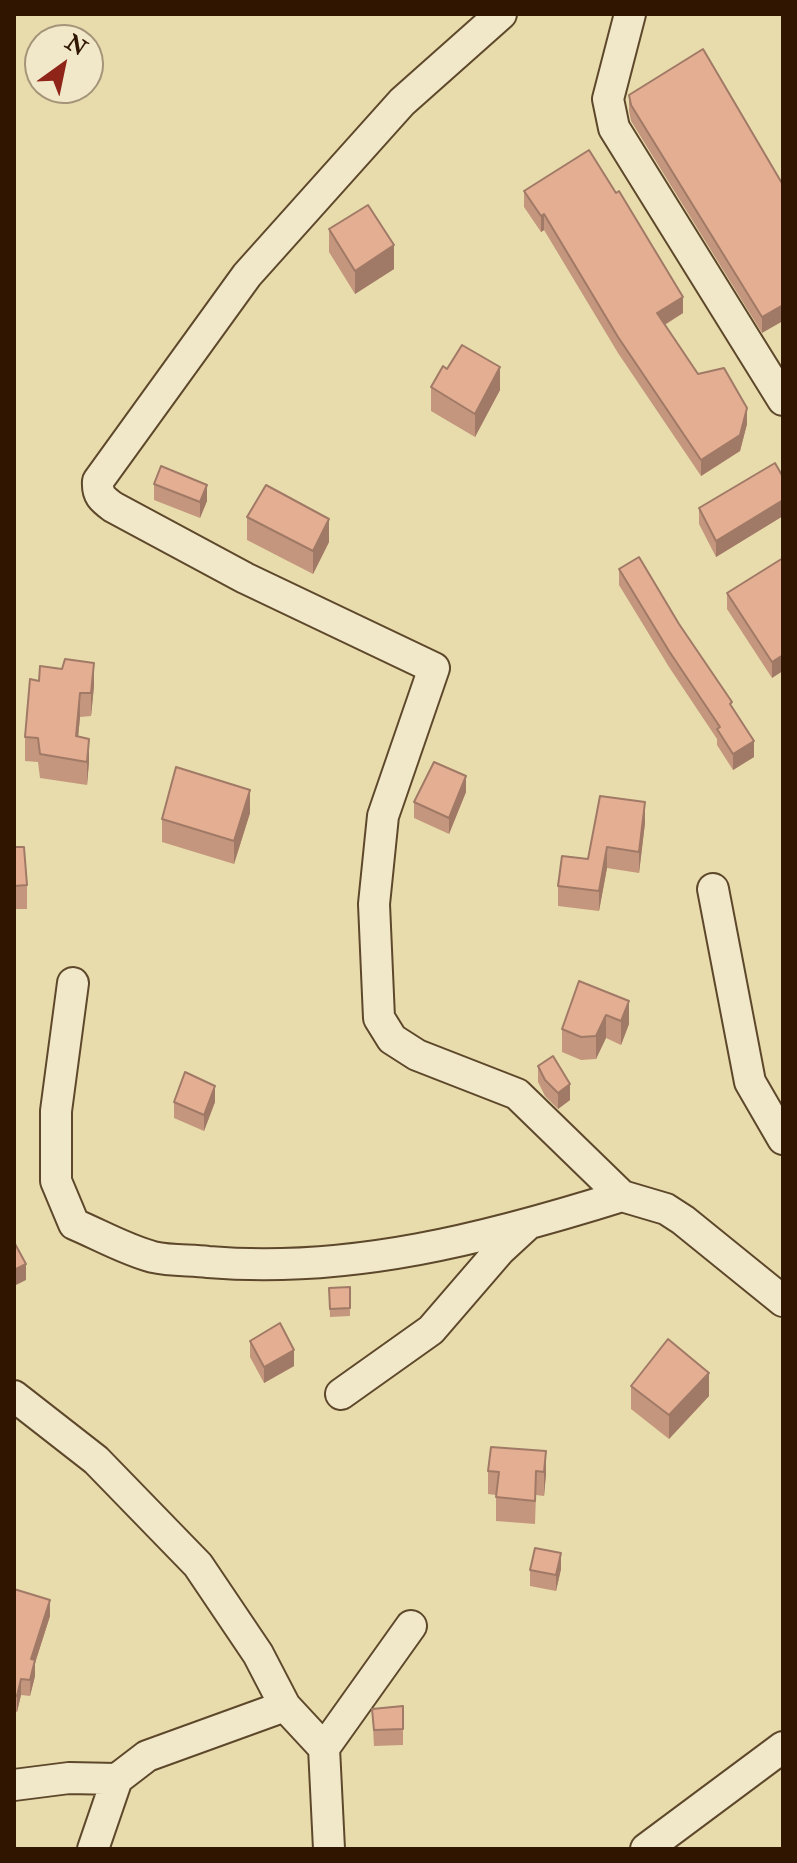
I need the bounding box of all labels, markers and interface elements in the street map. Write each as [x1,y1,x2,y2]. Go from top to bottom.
north arrow [24,24,104,104]
text: N [60,28,92,63]

